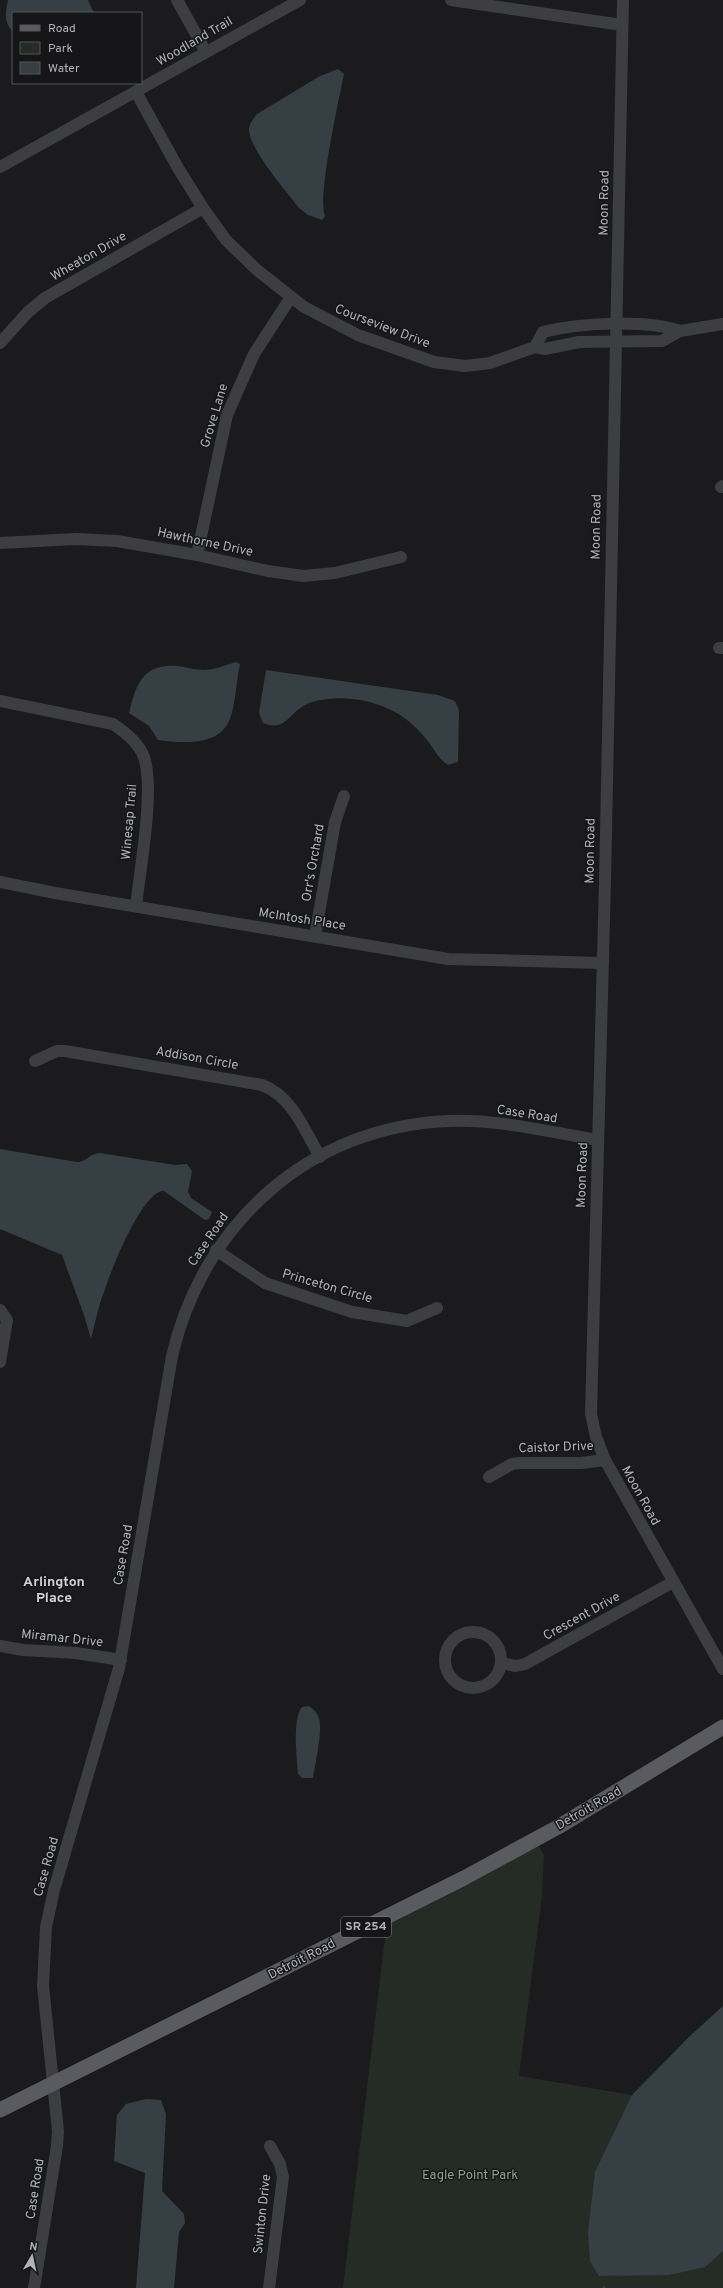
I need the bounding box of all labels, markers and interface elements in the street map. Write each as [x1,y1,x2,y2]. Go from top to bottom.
legend [12,12,142,84]
street label: Woodland Trail [154,14,236,70]
text: Road [48,21,76,37]
text: Park [48,41,73,57]
text: Water [48,61,80,77]
street label: Moon Road [596,170,614,236]
street label: Wheaton Drive [48,229,130,285]
street label: Courseview Drive [332,301,432,353]
street label: Grove Lane [198,382,232,450]
street label: Moon Road [588,494,606,560]
street label: Hawthorne Drive [156,525,254,561]
street label: Winesap Trail [119,783,141,861]
street label: Moon Road [582,818,600,884]
street label: Orr's Orchard [299,823,329,903]
street label: McIntosh Place [257,905,347,935]
street label: Addison Circle [154,1044,240,1074]
street label: Case Road [495,1102,559,1128]
street label: Moon Road [574,1142,592,1208]
street label: Case Road [185,1210,233,1270]
street label: Princeton Circle [280,1266,374,1308]
street label: Caistor Drive [518,1439,594,1457]
street label: Moon Road [617,1463,663,1529]
street label: Case Road [111,1523,137,1587]
district label: Arlington Place [23,1574,85,1607]
street label: Crescent Drive [541,1589,623,1645]
street label: Miramar Drive [20,1627,104,1651]
street label: Detroit Road [553,1784,625,1834]
street label: Case Road [31,1835,63,1899]
road number: SR 254 [341,1917,391,1937]
street label: Detroit Road [266,1936,338,1984]
street label: Case Road [23,2157,49,2221]
park label: Eagle Point Park [422,2168,518,2184]
street label: Swinton Drive [251,2173,275,2255]
north arrow [12,2236,52,2276]
text: N [28,2240,38,2255]

